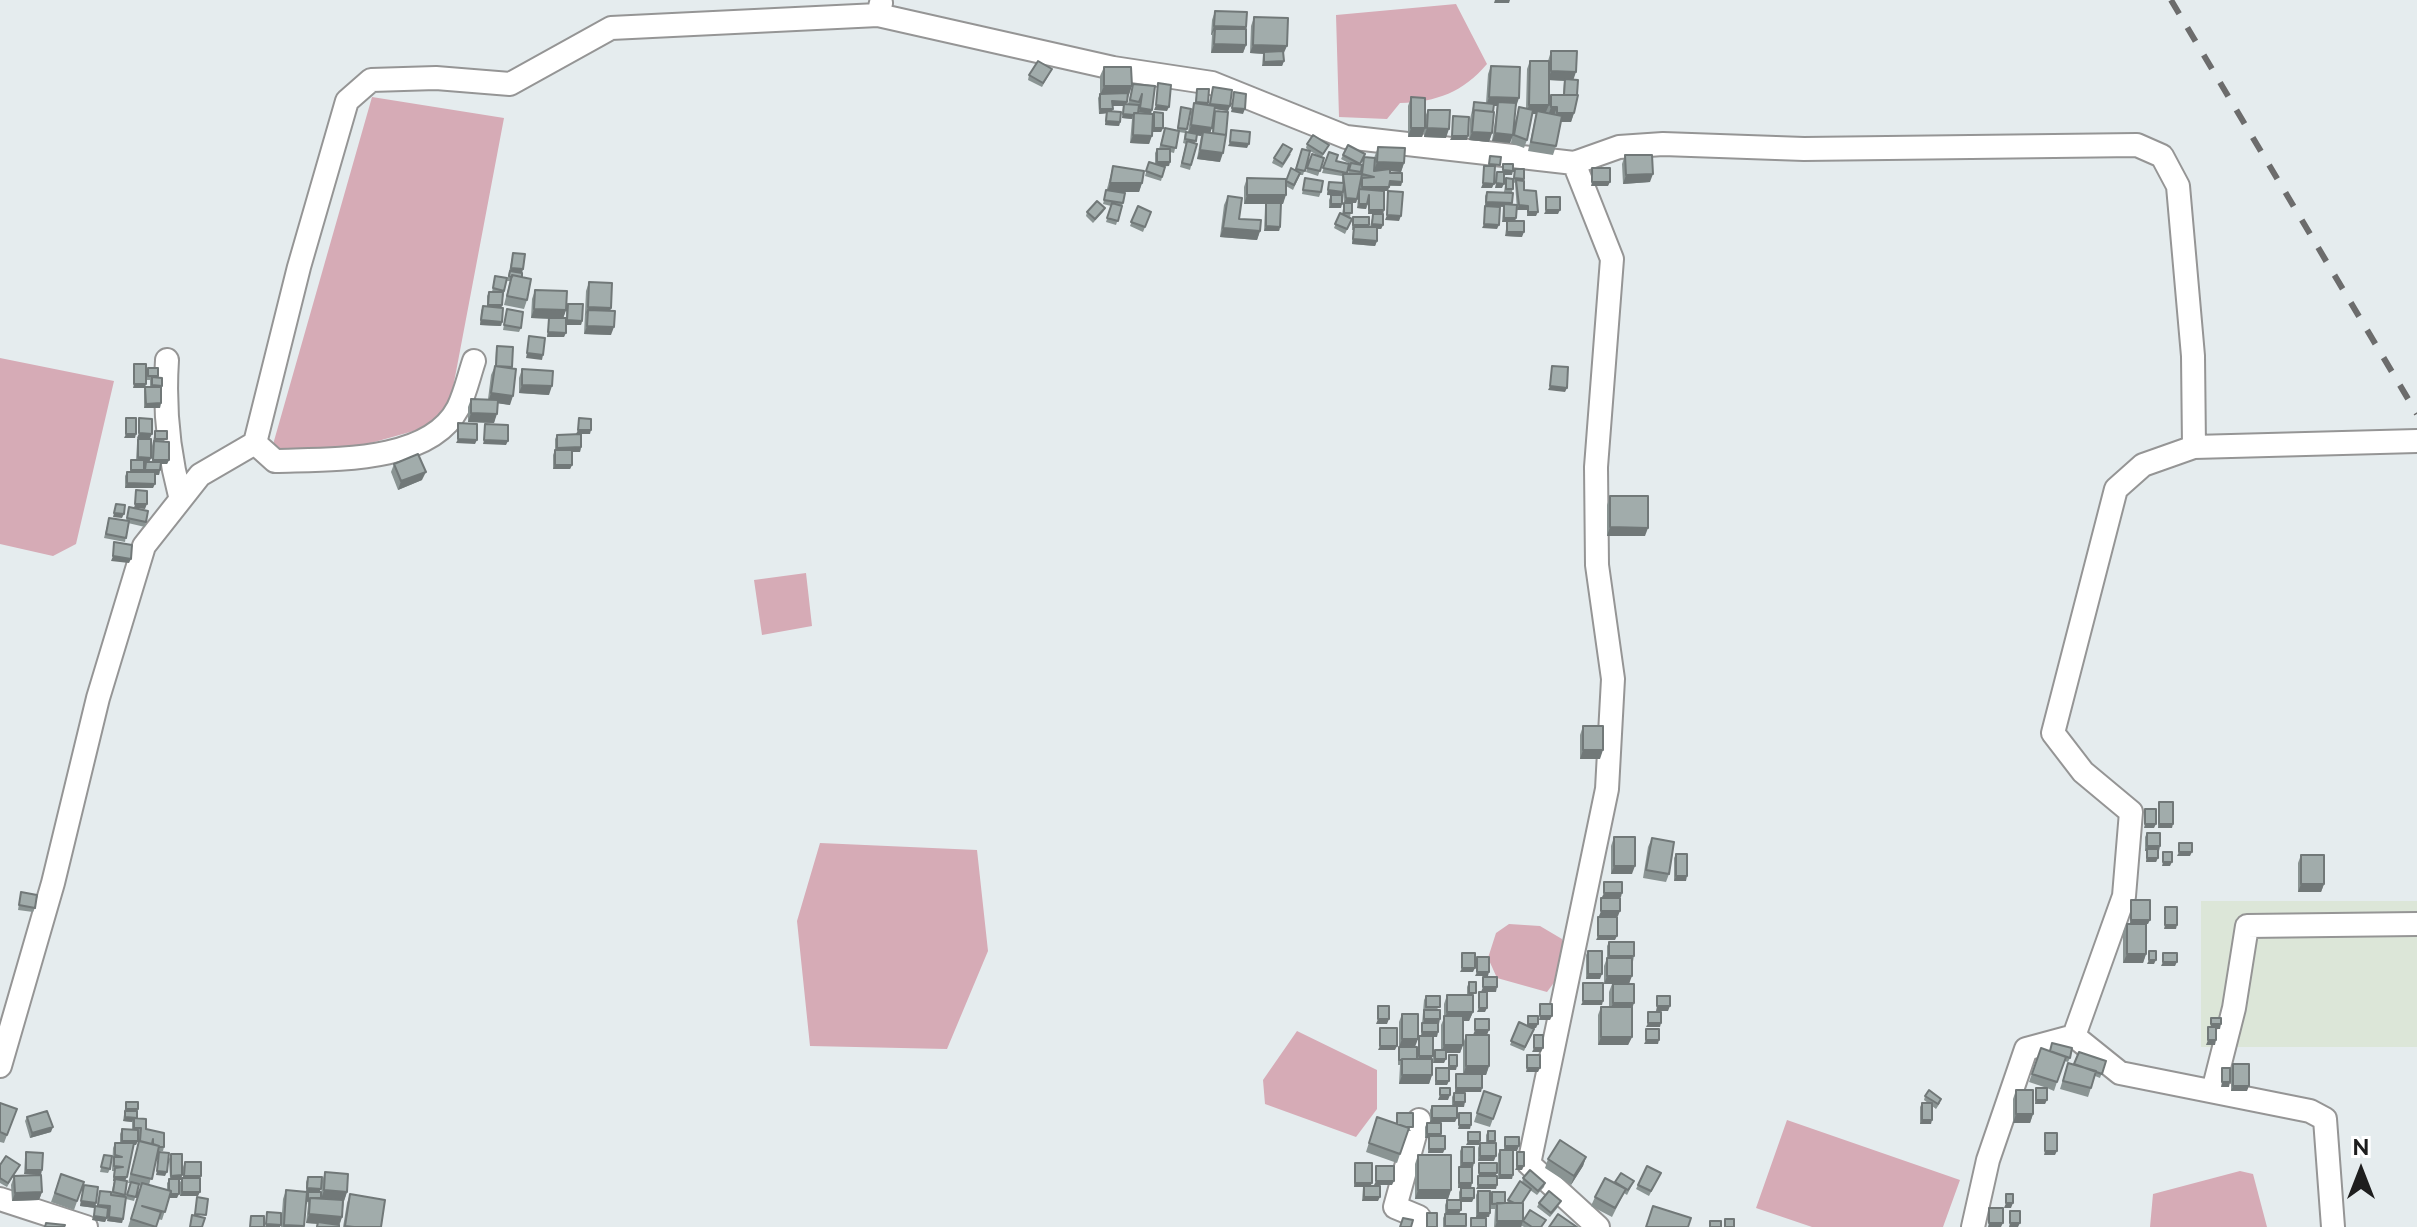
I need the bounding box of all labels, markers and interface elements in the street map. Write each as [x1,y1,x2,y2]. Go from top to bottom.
north arrow [2321,1131,2401,1211]
text: N [2353,1134,2369,1160]

